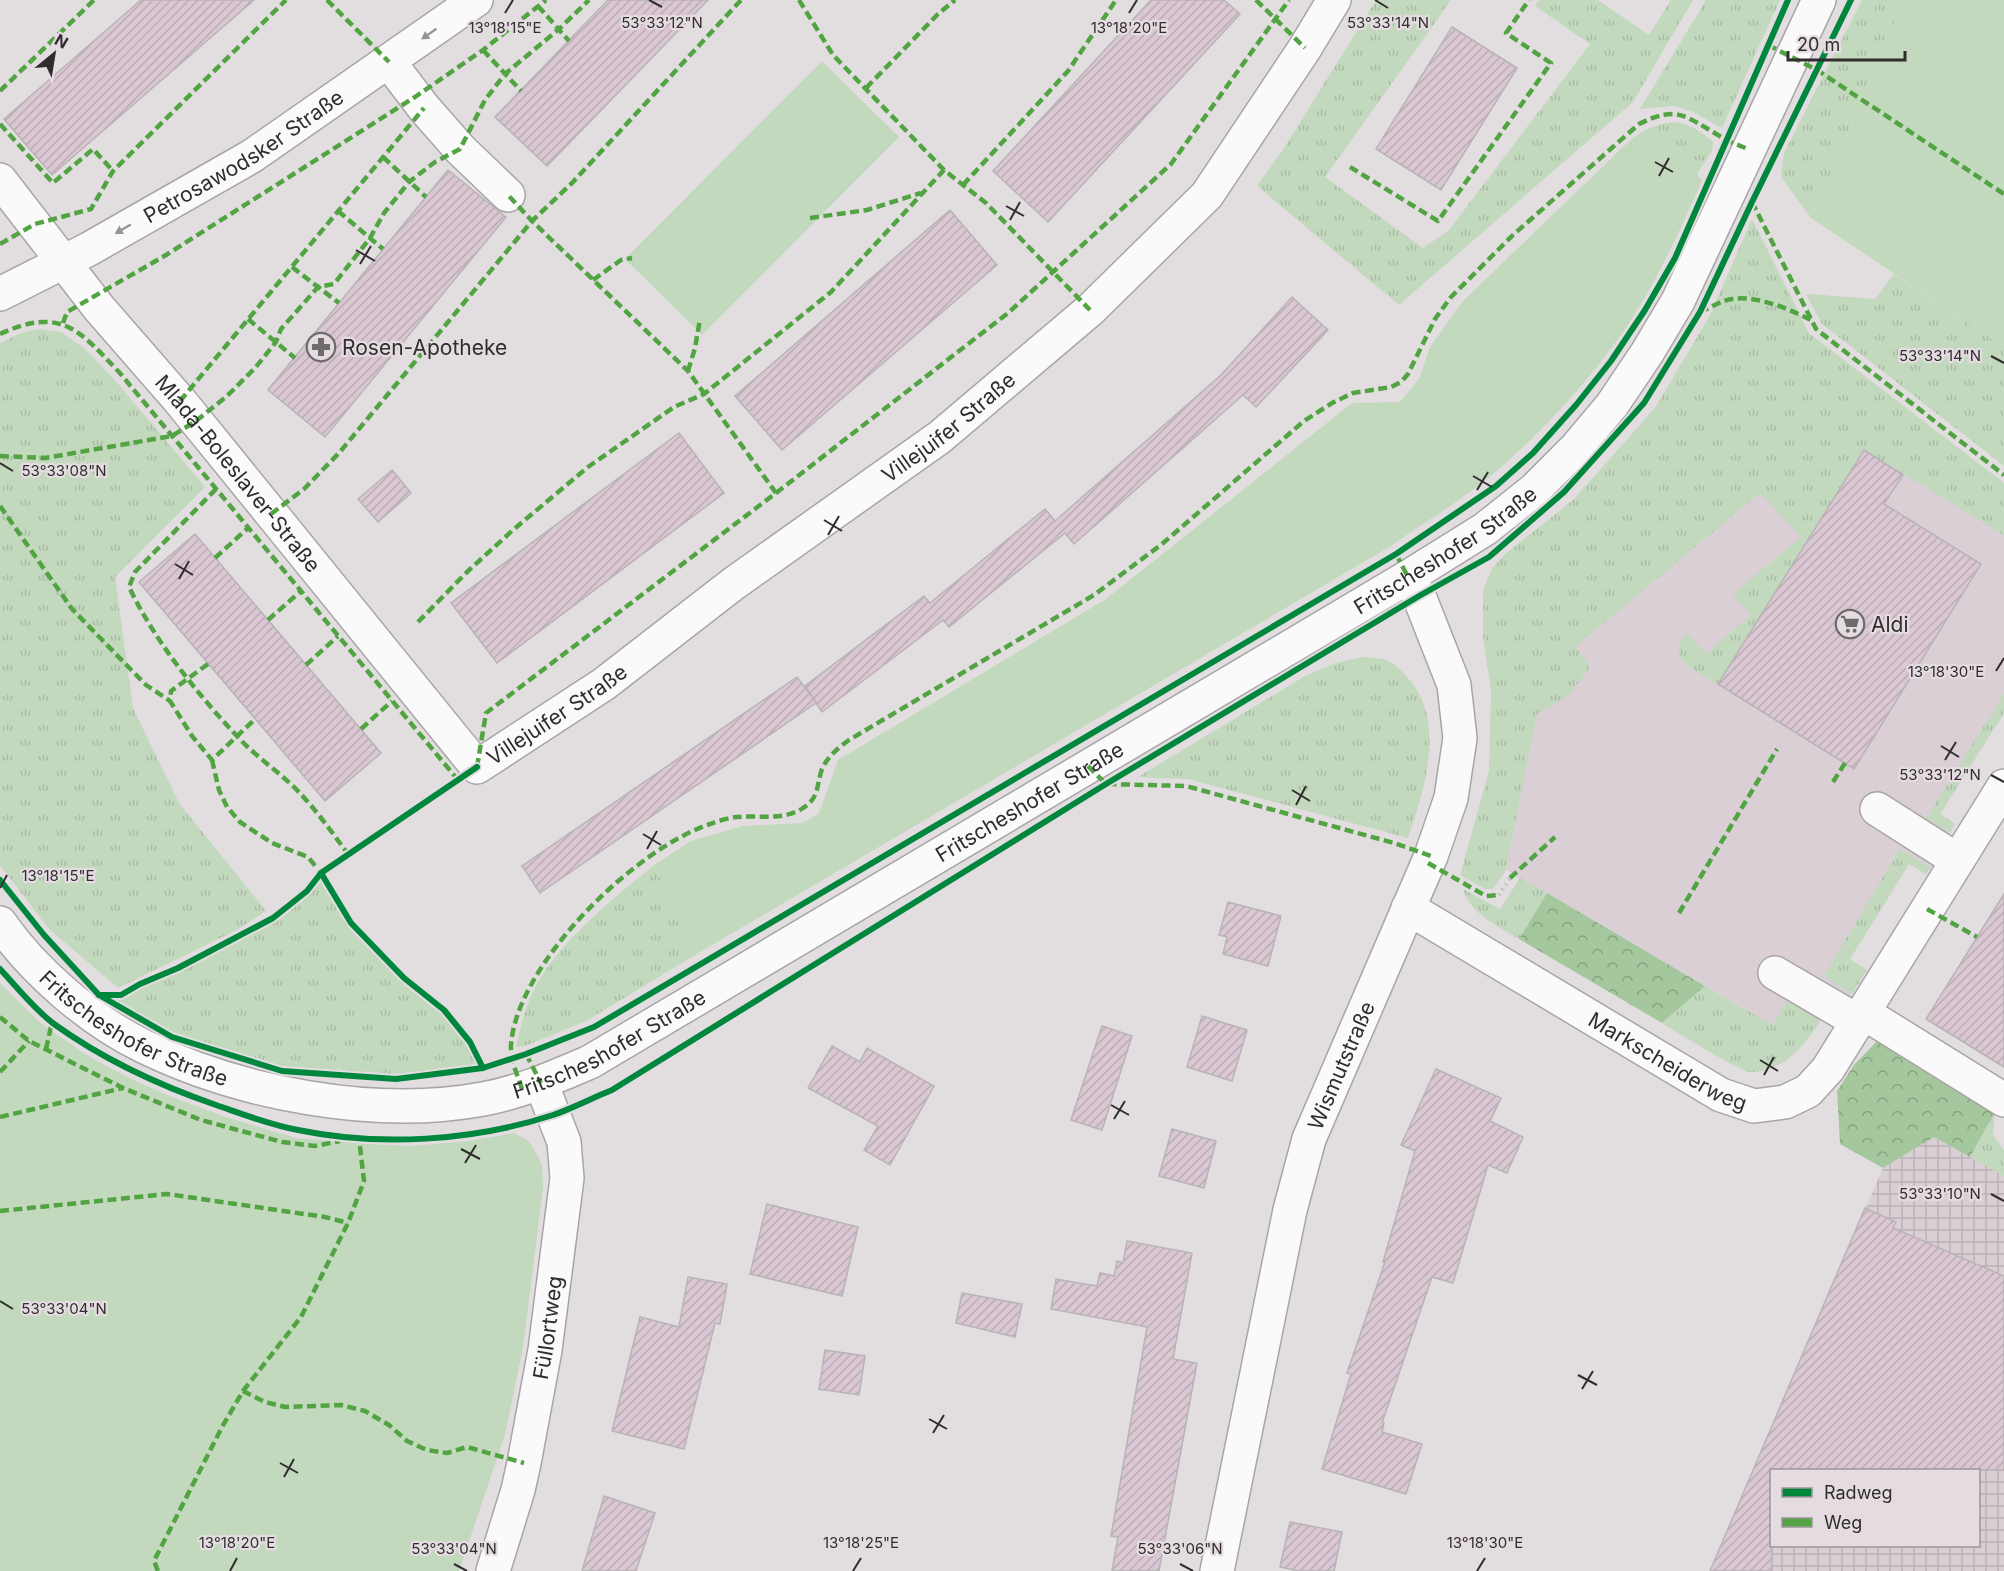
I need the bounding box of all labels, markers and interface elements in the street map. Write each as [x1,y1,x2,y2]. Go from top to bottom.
text: 53°33'12"N [621,13,703,32]
text: 53°33'14"N [1347,13,1429,32]
text: 13°18'15"E [468,18,542,37]
text: 13°18'20"E [1091,18,1167,37]
north arrow [24,24,84,84]
scale bar [1788,24,1905,62]
one-way arrow [421,28,437,39]
text: N [51,29,72,53]
text: 20 m [1797,34,1840,55]
street label: Petrosawodsker Straße [139,84,348,228]
one-way arrow [114,224,131,234]
pharmacy icon: Rosen-Apotheke [305,331,337,363]
place label: Rosen-Apotheke [342,335,507,360]
text: 53°33'14"N [1899,346,1981,365]
street label: Villejuifer Straße [877,367,1020,487]
street label: Mlada-Boleslaver-Straße [150,370,326,577]
text: 53°33'08"N [21,461,107,480]
street label: Fritscheshofer Straße [1349,481,1541,619]
supermarket icon: Aldi [1834,608,1866,640]
place label: Aldi [1871,612,1909,637]
street label: Villejuifer Straße [482,659,632,770]
text: 13°18'30"E [1908,662,1984,681]
street label: Fritscheshofer Straße [931,736,1128,867]
text: 53°33'12"N [1899,765,1981,784]
text: 13°18'15"E [21,866,95,885]
street label: Fritscheshofer Straße [35,965,231,1091]
street label: Fritscheshofer Straße [510,984,710,1104]
street label: Wismutstraße [1302,997,1379,1133]
street label: Markscheiderweg [1584,1006,1750,1115]
text: 53°33'10"N [1899,1184,1981,1203]
street label: Füllortweg [527,1274,567,1381]
text: 53°33'04"N [21,1299,107,1318]
legend [1770,1469,1980,1547]
text: Radweg [1824,1482,1893,1503]
text: Weg [1824,1512,1862,1533]
text: 13°18'20"E [199,1533,275,1552]
text: 13°18'25"E [823,1533,899,1552]
text: 13°18'30"E [1447,1533,1523,1552]
text: 53°33'04"N [411,1539,497,1558]
text: 53°33'06"N [1137,1539,1223,1558]

